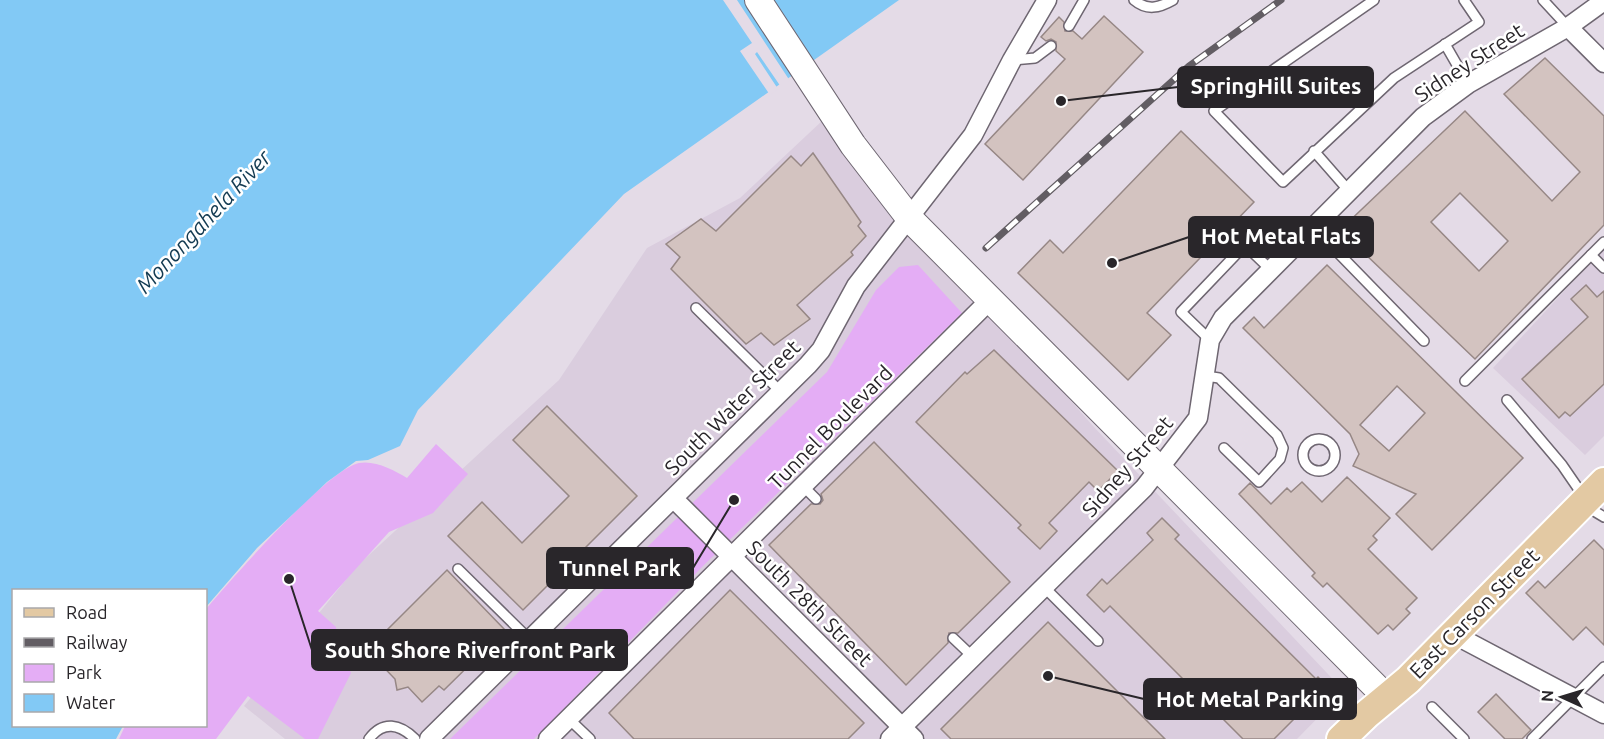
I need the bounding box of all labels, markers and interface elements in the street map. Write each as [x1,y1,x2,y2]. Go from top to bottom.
street label: Sidney Street [1410,18,1528,106]
callout: SpringHill Suites [1178,67,1373,107]
text: SpringHill Suites [1191,73,1361,98]
water label: Monongahela River [130,144,276,298]
callout: Hot Metal Flats [1189,217,1373,257]
text: Hot Metal Flats [1201,223,1361,248]
street label: South Water Street [659,334,805,480]
street label: Tunnel Boulevard [763,360,897,494]
street label: Sidney Street [1077,411,1177,521]
street label: South 28th Street [742,535,878,671]
street label: East Carson Street [1404,543,1544,683]
callout: Tunnel Park [547,548,693,588]
text: Tunnel Park [559,555,682,580]
legend [12,589,207,727]
text: Road [66,602,108,622]
callout: South Shore Riverfront Park [312,630,627,670]
text: Railway [66,632,128,652]
text: South Shore Riverfront Park [325,637,616,662]
text: Park [66,662,102,682]
north arrow [1532,667,1592,727]
callout: Hot Metal Parking [1144,679,1356,719]
text: Hot Metal Parking [1156,686,1344,711]
text: N [1538,689,1556,703]
text: Water [66,692,116,712]

